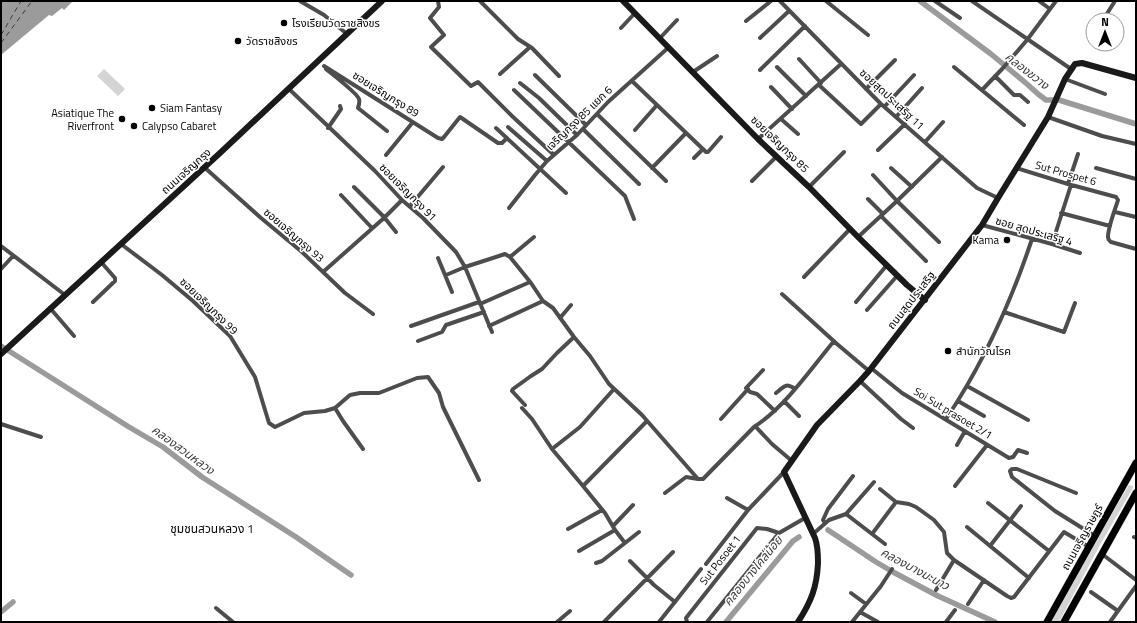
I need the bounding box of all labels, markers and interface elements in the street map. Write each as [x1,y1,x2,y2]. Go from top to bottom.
north arrow [1085,12,1125,52]
text: N [1101,14,1109,30]
place label: โรงเรียนวัดราชสิงขร [292,15,380,31]
marker: โรงเรียนวัดราชสิงขร [279,18,289,28]
place label: วัดราชสิงขร [246,33,298,49]
marker: วัดราชสิงขร [233,36,243,46]
water label: คลองขวาง [1001,47,1054,94]
street label: ซอยสุดประเสริฐ 11 [856,65,928,133]
street label: ซอยเจริญกรุง 89 [350,67,422,121]
street label: เจริญกรุง 85 แยก 6 [542,82,616,154]
place label: Siam Fantasy [160,100,223,116]
marker: Siam Fantasy [147,103,157,113]
place label: Asiatique The Riverfront [51,105,114,134]
street label: ซอยเจริญกรุง 85 [747,112,813,176]
marker: Asiatique The Riverfront [117,114,127,124]
place label: Calypso Cabaret [142,118,216,134]
marker: Calypso Cabaret [129,121,139,131]
street label: ถนนเจริญกรุง [158,144,215,198]
street label: Sut Prospet 6 [1034,157,1098,189]
street label: ซอยเจริญกรุง 91 [376,160,440,224]
street label: ซอยเจริญกรุง 93 [260,204,328,266]
street label: ซอย สุดประเสริฐ 4 [994,212,1074,250]
place label: Kama [973,232,999,248]
marker: Kama [1002,235,1012,245]
street label: ถนนสุดประเสริฐ [883,268,939,332]
street label: ซอยเจริญกรุง 99 [176,274,242,338]
place label: สำนักวัณโรค [956,343,1011,359]
marker: สำนักวัณโรค [943,346,953,356]
street label: Soi Sut prasoet 2/1 [911,383,995,443]
water label: คลองสวนหลวง [148,420,219,479]
street label: ถนนเจริญราษฎร์ [1057,501,1107,573]
district label: ชุมชนสวนหลวง 1 [170,519,254,538]
water label: คลองบางโคล่น้อย [718,531,787,610]
street label: Sut Posoet 1 [695,532,745,588]
water label: คลองบางมะนาว [877,542,954,595]

